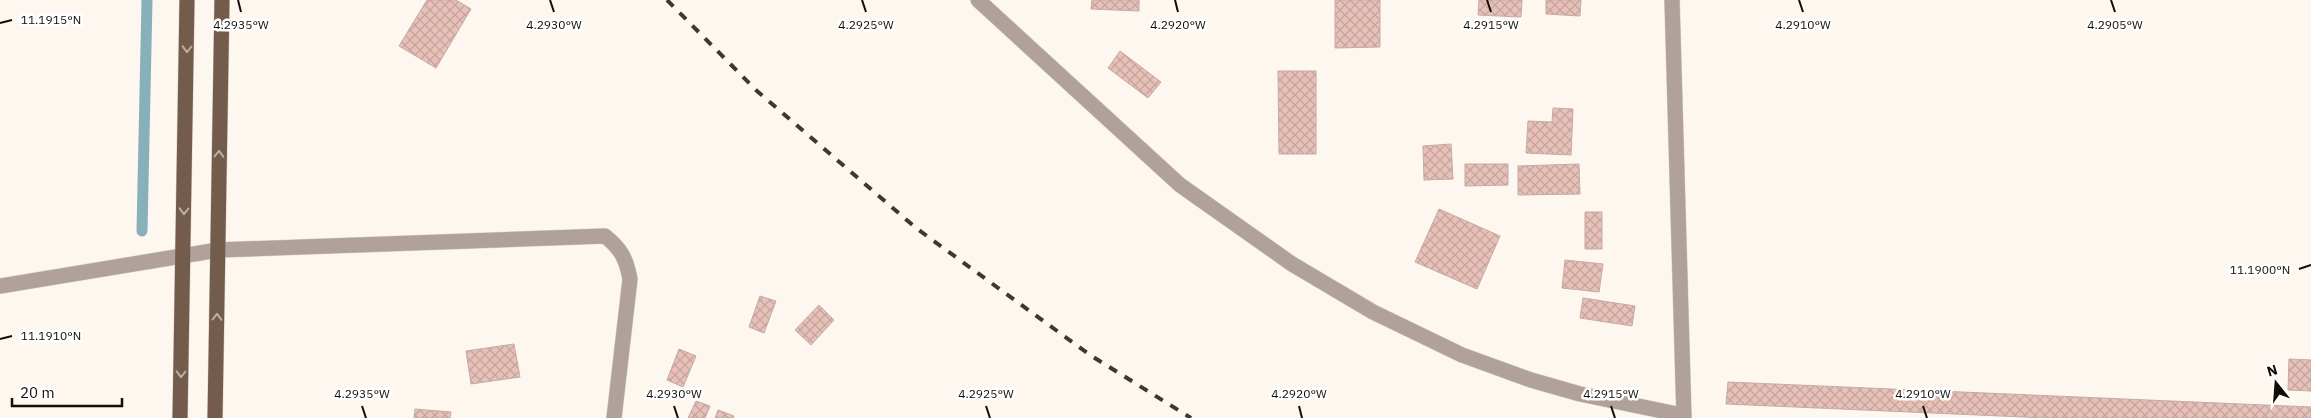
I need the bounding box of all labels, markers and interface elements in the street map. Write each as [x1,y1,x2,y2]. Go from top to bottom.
text: 11.1915°N [21,12,81,27]
text: 4.2935°W [213,17,269,32]
text: 4.2930°W [526,17,582,32]
text: 4.2925°W [838,17,894,32]
text: 4.2920°W [1150,17,1206,32]
text: 4.2915°W [1463,17,1519,32]
text: 4.2910°W [1775,17,1831,32]
text: 4.2905°W [2087,17,2143,32]
one-way arrow [181,45,192,53]
one-way arrow [214,150,224,158]
one-way arrow [179,208,189,215]
text: 11.1900°N [2230,262,2290,277]
one-way arrow [212,313,222,320]
text: 11.1910°N [21,328,81,343]
north arrow [2251,358,2301,408]
text: N [2265,360,2280,381]
one-way arrow [176,370,186,378]
scale bar [12,376,122,408]
text: 20 m [20,383,55,402]
text: 4.2935°W [334,386,390,401]
text: 4.2930°W [646,386,702,401]
text: 4.2925°W [958,386,1014,401]
text: 4.2920°W [1271,386,1327,401]
text: 4.2915°W [1583,386,1639,401]
text: 4.2910°W [1895,386,1951,401]

